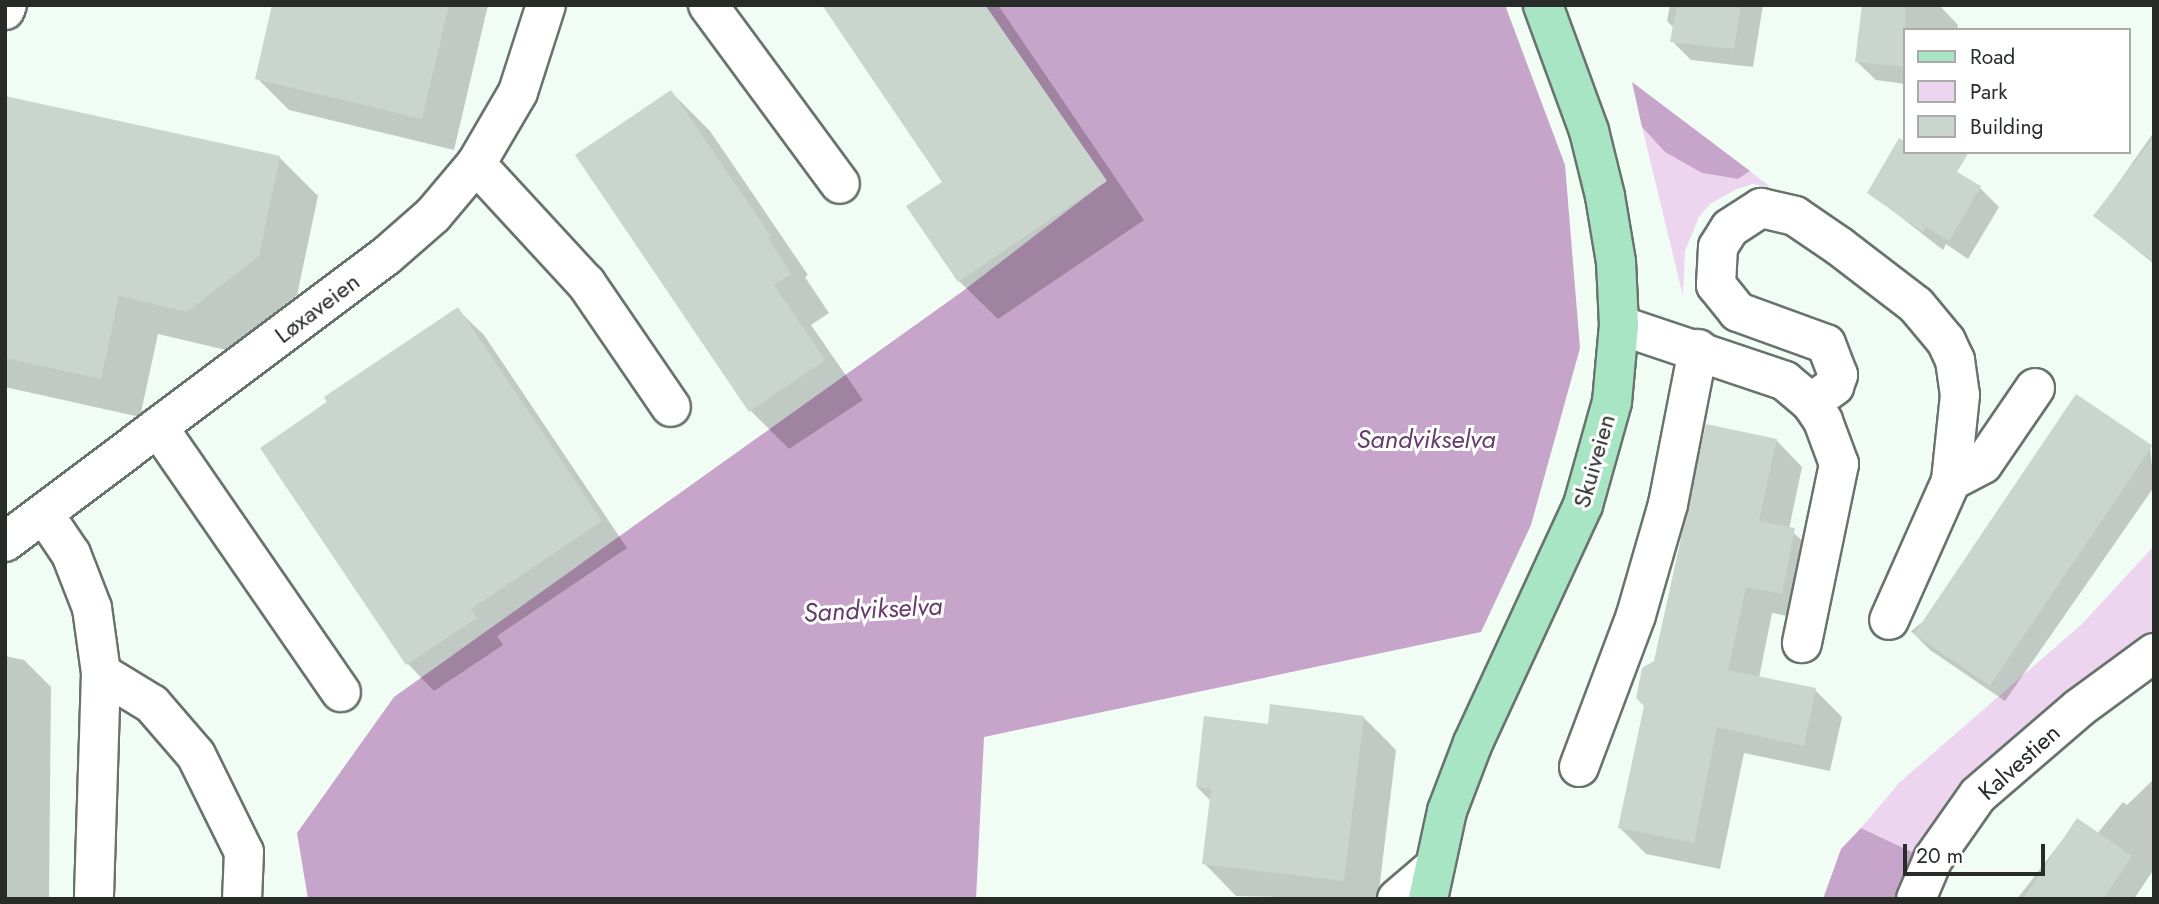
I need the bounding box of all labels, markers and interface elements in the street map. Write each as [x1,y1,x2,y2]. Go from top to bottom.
legend [1904,28,2131,154]
text: Road [1970,42,2015,72]
text: Park [1970,77,2007,107]
text: Building [1970,112,2043,142]
street label: Løxaveien [269,267,365,349]
street label: Skuiveien [1567,411,1621,511]
water label: Sandvikselva [1356,424,1496,456]
water label: Sandvikselva [803,591,943,629]
street label: Kalvestien [1972,718,2066,806]
scale bar [1907,830,2049,874]
text: 20 m [1916,841,1963,871]

